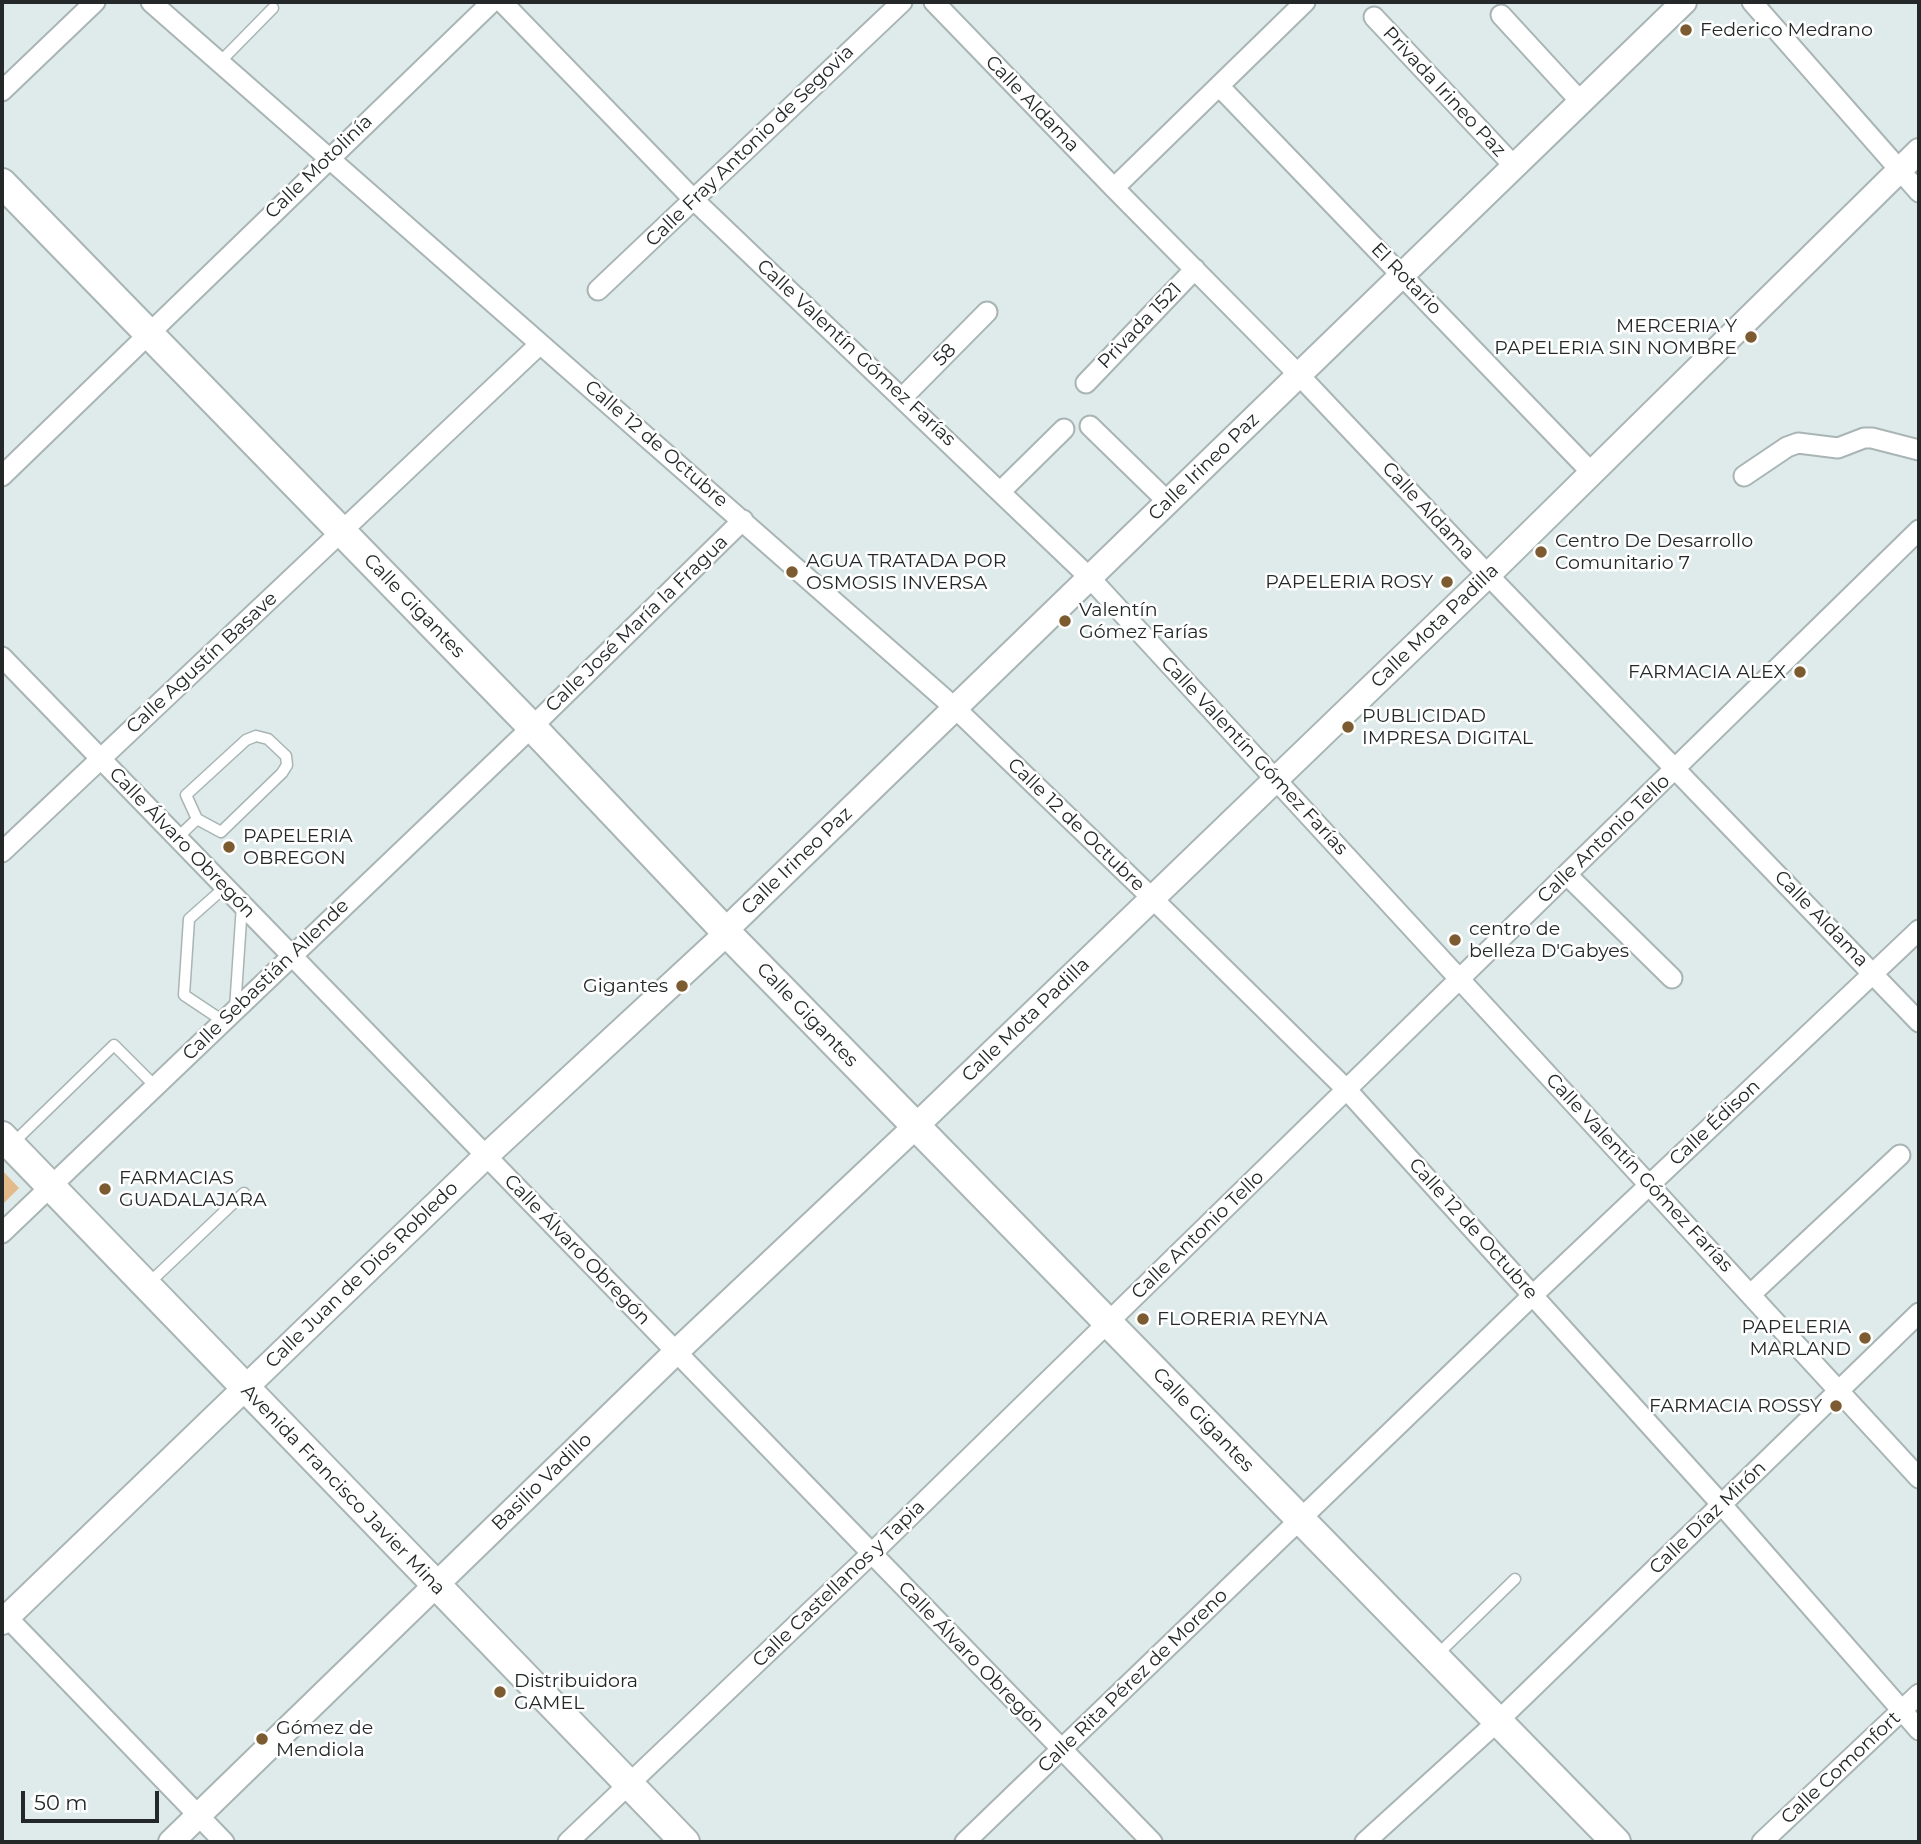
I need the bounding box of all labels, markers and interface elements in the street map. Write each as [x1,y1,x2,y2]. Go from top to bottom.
place label: Federico Medrano [1700,19,1873,41]
street label: Privada Irineo Paz [1378,22,1510,162]
marker: Federico Medrano [1678,22,1694,38]
street label: Calle Fray Antonio de Segovia [641,40,859,252]
street label: Calle Aldama [980,51,1084,157]
street label: Calle Motolinía [261,110,377,224]
street label: El Rotario [1366,238,1446,320]
street label: Calle Valentín Gómez Farías [752,255,960,451]
street label: Privada 1521 [1093,278,1187,374]
place label: MERCERIA Y PAPELERIA SIN NOMBRE [1494,315,1737,359]
marker: MERCERIA Y PAPELERIA SIN NOMBRE [1743,329,1759,345]
street label: 58 [929,339,961,371]
street label: Calle 12 de Octubre [580,376,732,512]
street label: Calle Irineo Paz [1144,408,1264,526]
street label: Calle Aldama [1377,457,1479,565]
place label: Centro De Desarrollo Comunitario 7 [1555,530,1753,574]
street label: Calle José María la Fragua [541,531,733,717]
marker: Centro De Desarrollo Comunitario 7 [1533,544,1549,560]
street label: Calle Gigantes [359,549,469,663]
place label: AGUA TRATADA POR OSMOSIS INVERSA [806,550,1006,594]
street label: Calle Mota Padilla [1366,559,1504,693]
marker: AGUA TRATADA POR OSMOSIS INVERSA [784,564,800,580]
place label: PAPELERIA ROSY [1265,571,1433,593]
marker: PAPELERIA ROSY [1439,574,1455,590]
street label: Calle Agustín Basave [122,587,282,739]
place label: Valentín Gómez Farías [1079,599,1208,643]
marker: Valentín Gómez Farías [1057,613,1073,629]
street label: Calle Valentín Gómez Farías [1156,652,1352,860]
place label: FARMACIA ALEX [1628,661,1786,683]
marker: FARMACIA ALEX [1792,664,1808,680]
place label: PUBLICIDAD IMPRESA DIGITAL [1362,705,1533,749]
marker: PUBLICIDAD IMPRESA DIGITAL [1340,719,1356,735]
street label: Calle 12 de Octubre [1003,754,1149,896]
street label: Calle Álvaro Obregón [104,763,260,923]
street label: Calle Antonio Tello [1533,770,1675,908]
street label: Calle Irineo Paz [737,802,857,920]
place label: PAPELERIA OBREGON [243,825,353,869]
marker: PAPELERIA OBREGON [221,839,237,855]
street label: Calle Aldama [1769,866,1873,972]
street label: Calle Sebastián Allende [178,895,354,1065]
place label: centro de belleza D'Gabyes [1469,918,1629,962]
marker: centro de belleza D'Gabyes [1447,932,1463,948]
street label: Calle Mota Padilla [957,953,1095,1087]
street label: Calle Gigantes [752,958,862,1072]
place label: Gigantes [583,975,668,997]
marker: Gigantes [674,978,690,994]
street label: Calle Valentín Gómez Farías [1541,1069,1737,1277]
street label: Calle Édison [1665,1075,1765,1171]
street label: Calle 12 de Octubre [1404,1154,1542,1304]
street label: Calle Antonio Tello [1127,1166,1269,1304]
place label: FARMACIAS GUADALAJARA [119,1167,267,1211]
street label: Calle Álvaro Obregón [499,1170,655,1330]
street label: Calle Juan de Dios Robledo [261,1177,463,1373]
marker: FARMACIAS GUADALAJARA [97,1181,113,1197]
place label: FLORERIA REYNA [1157,1308,1328,1330]
marker: FLORERIA REYNA [1135,1311,1151,1327]
place label: PAPELERIA MARLAND [1741,1316,1851,1360]
marker: PAPELERIA MARLAND [1857,1330,1873,1346]
street label: Calle Gigantes [1148,1363,1258,1477]
street label: Avenida Francisco Javier Mina [236,1380,450,1600]
place label: FARMACIA ROSSY [1649,1395,1822,1417]
marker: FARMACIA ROSSY [1828,1398,1844,1414]
street label: Basilio Vadillo [487,1428,597,1536]
street label: Calle Díaz Mirón [1645,1457,1771,1579]
street label: Calle Castellanos y Tapia [748,1496,930,1672]
street label: Calle Álvaro Obregón [893,1577,1049,1737]
street label: Calle Rita Pérez de Moreno [1033,1584,1233,1778]
place label: Distribuidora GAMEL [514,1670,638,1714]
marker: Distribuidora GAMEL [492,1684,508,1700]
street label: Calle Comonfort [1777,1707,1905,1829]
place label: Gómez de Mendiola [276,1717,373,1761]
marker: Gómez de Mendiola [254,1731,270,1747]
scale bar [24,1778,163,1822]
text: 50 m [34,1790,88,1815]

